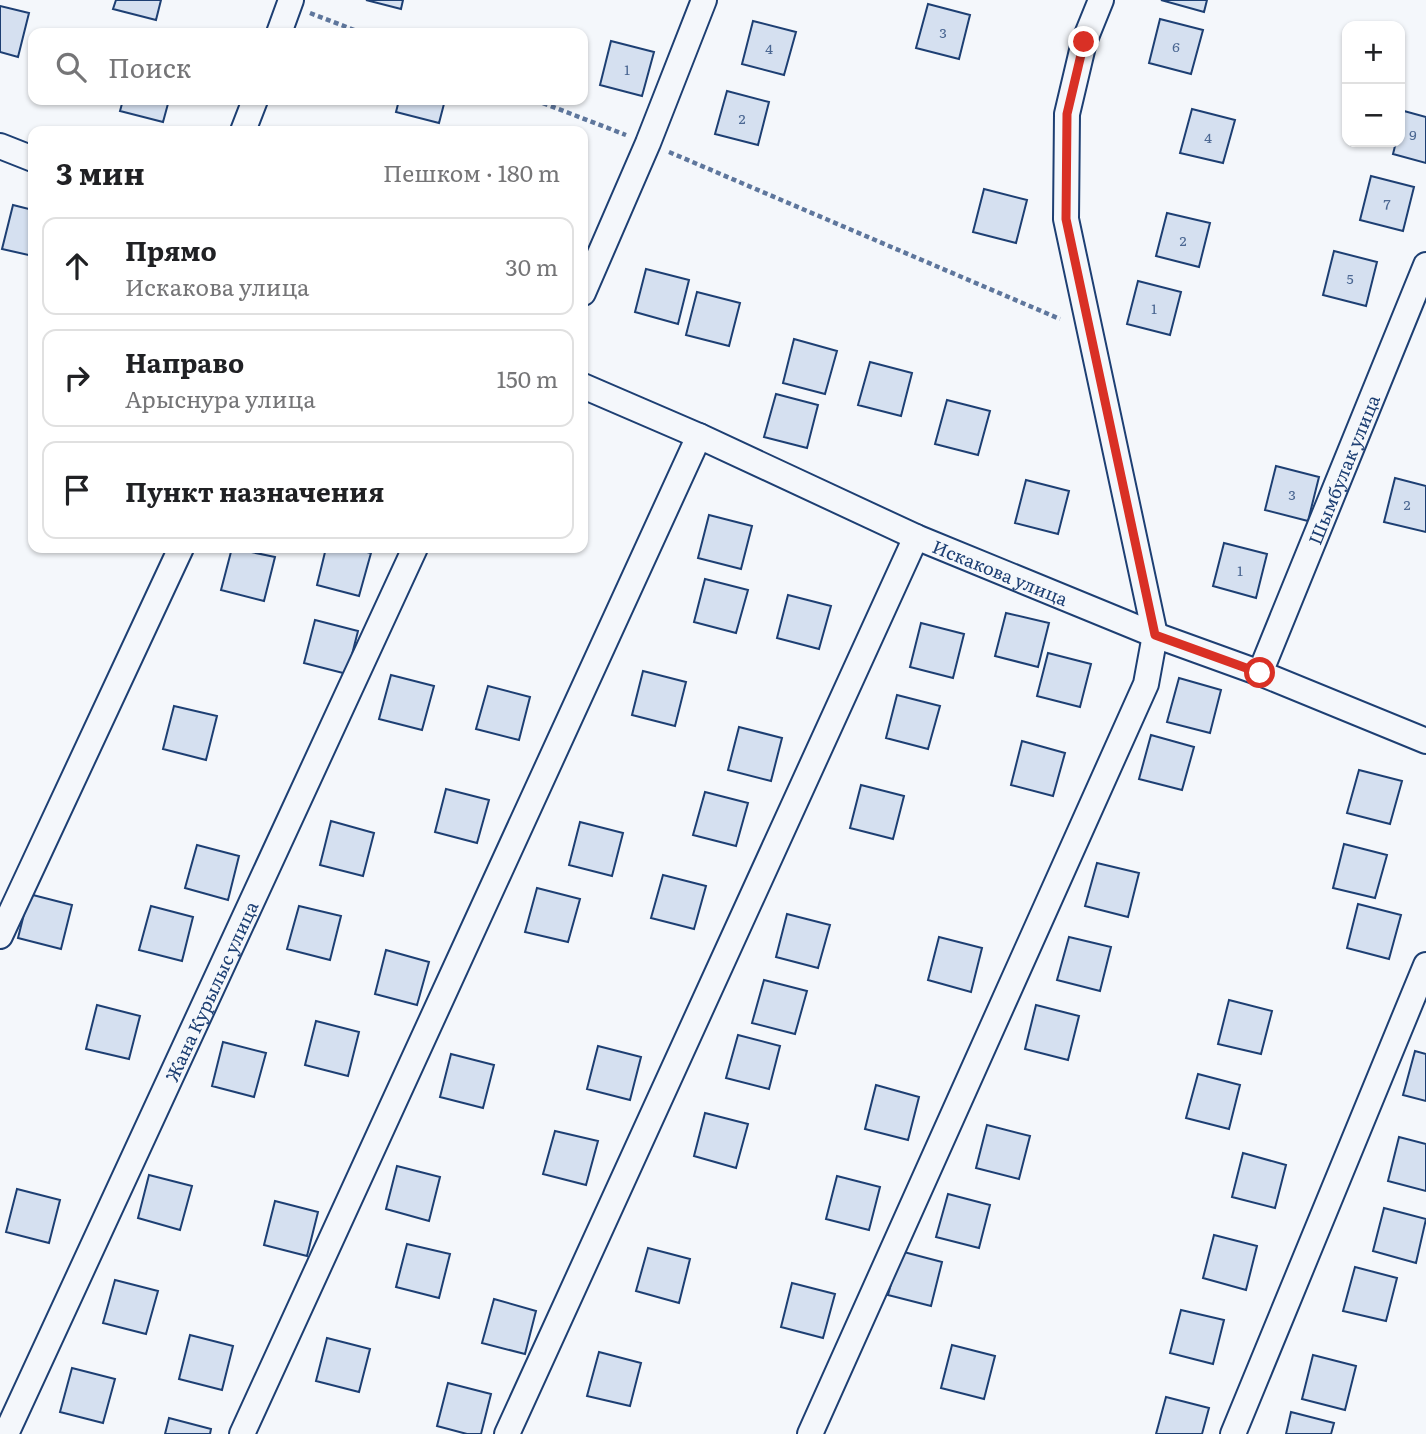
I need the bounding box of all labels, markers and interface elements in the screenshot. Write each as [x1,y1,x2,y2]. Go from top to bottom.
map controls [1342,21,1405,147]
button: + [1342,21,1405,84]
house number: 3 [939,22,947,42]
route end [1068,26,1099,57]
search box [28,28,588,105]
house number: 6 [1172,36,1180,56]
house number: 4 [765,38,773,58]
text: Поиск [108,47,191,86]
icon: search [52,48,90,86]
house number: 1 [624,59,630,79]
button: − [1342,84,1405,147]
house number: 2 [738,108,746,128]
house number: 9 [1409,124,1417,144]
house number: 4 [1204,127,1212,147]
text: 3 мин [56,150,145,194]
text: Пешком · 180 m [383,155,560,189]
house number: 7 [1383,193,1391,213]
text: Прямо [125,230,217,269]
house number: 2 [1179,230,1187,250]
icon: ahead [58,247,96,285]
text: 30 m [505,249,558,283]
house number: 5 [1346,268,1354,288]
text: Искакова улица [125,269,309,303]
house number: 1 [1151,298,1157,318]
text: Направо [125,342,244,381]
icon: right [58,359,96,397]
text: 150 m [497,361,558,395]
text: Арыснура улица [125,381,316,415]
street label: Шымбулак улица [1300,390,1386,548]
icon: arrive [58,471,96,509]
text: Пункт назначения [125,471,384,510]
house number: 3 [1288,484,1296,504]
house number: 2 [1403,494,1411,514]
street label: Искакова улица [929,532,1073,612]
house number: 1 [1237,560,1243,580]
route start [1244,657,1275,688]
street label: Жана Курылыс улица [157,896,264,1086]

